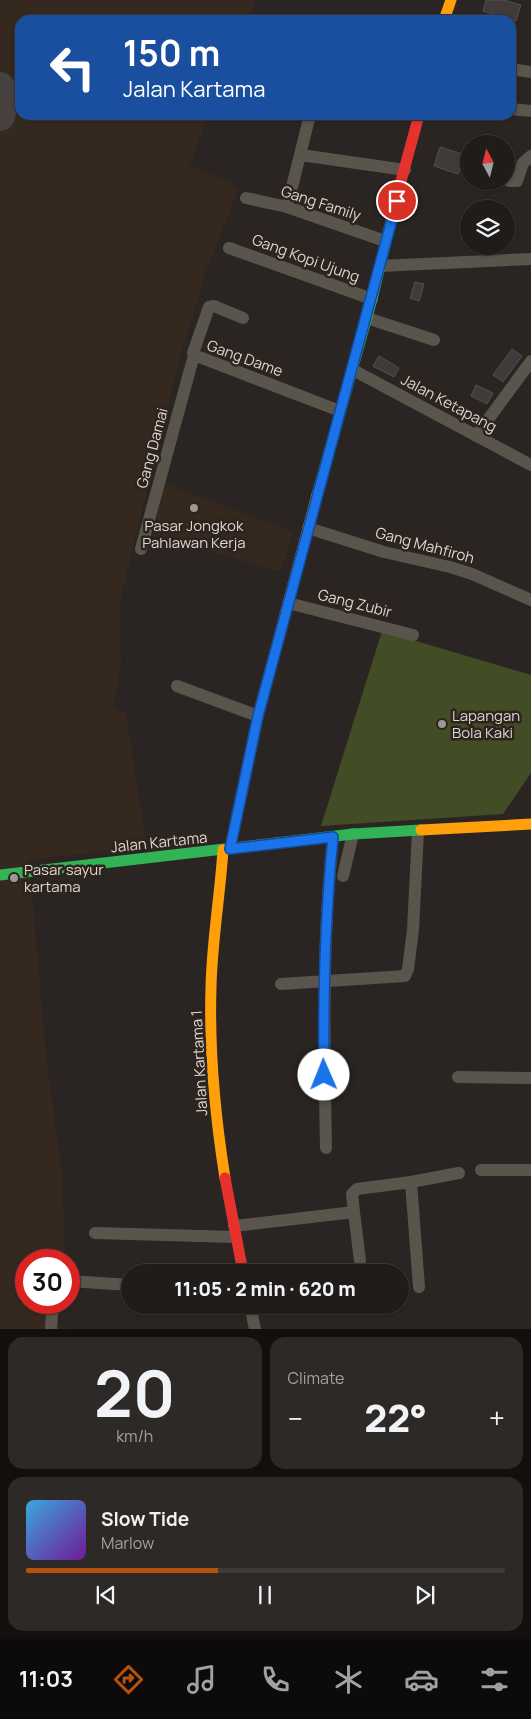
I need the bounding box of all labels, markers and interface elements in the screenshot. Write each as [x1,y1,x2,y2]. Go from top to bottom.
text: 150 m [123,29,220,77]
icon: left [40,35,105,100]
text: Jalan Kartama [123,74,265,104]
north arrow [460,135,515,190]
map controls [460,135,515,255]
street label: Gang Family [278,180,364,226]
pin [376,180,418,222]
icon: arrive [383,187,411,215]
button: layers [460,200,515,255]
street label: Gang Kopi Ujung [249,229,363,287]
street label: Gang Dame [204,335,286,382]
street label: Jalan Ketapang [398,369,500,437]
street label: Gang Damai [131,405,173,491]
marker: Pasar Jongkok Pahlawan Kerja [188,502,200,514]
place label: Pasar Jongkok Pahlawan Kerja [142,515,246,553]
street label: Gang Mahfiroh [373,522,477,568]
street label: Gang Zubir [316,584,395,622]
place label: Lapangan Bola Kaki [452,705,520,743]
marker: Lapangan Bola Kaki [436,718,448,730]
street label: Jalan Kartama [110,826,208,858]
place label: Pasar sayur kartama [24,859,104,897]
marker: Pasar sayur kartama [8,872,20,884]
street label: Jalan Kartama 1 [186,1010,212,1116]
position arrow [297,1048,349,1100]
speed limit sign: 30 [15,1249,80,1314]
text: 11:05 · 2 min · 620 m [174,1276,356,1302]
text: 20 [94,1348,175,1437]
text: Climate [288,1367,344,1389]
text: 22° [364,1391,427,1443]
text: − [288,1399,303,1437]
text: + [489,1399,505,1437]
text: km/h [116,1425,153,1447]
text: Slow Tide [101,1506,189,1532]
text: Marlow [101,1532,154,1554]
icon: previous [92,1581,120,1609]
icon: pause [251,1581,279,1609]
icon: next [411,1581,439,1609]
icon: directions [111,1662,146,1697]
icon: music [184,1662,219,1697]
icon: phone [258,1662,293,1697]
icon: climate [331,1662,366,1697]
icon: car [404,1662,439,1697]
icon: filters [477,1662,512,1697]
text: 11:03 [19,1664,73,1694]

